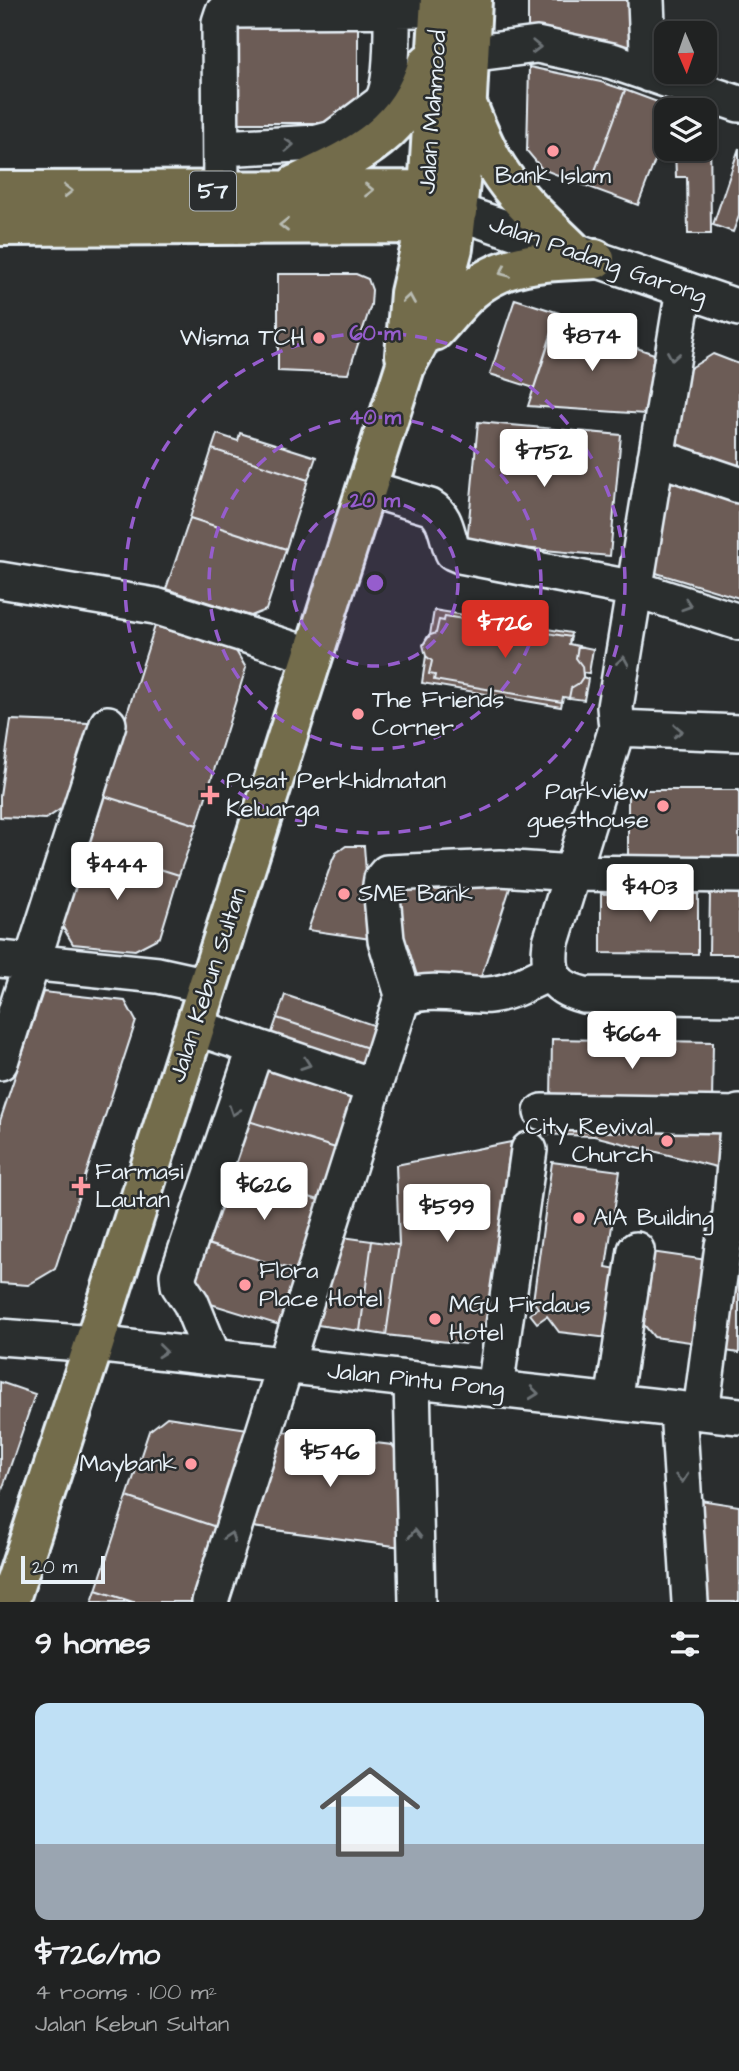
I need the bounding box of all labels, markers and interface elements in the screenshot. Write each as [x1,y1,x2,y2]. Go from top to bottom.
north arrow [654,21,718,84]
map controls [654,21,717,161]
street label: Jalan Mahmood [410,29,456,195]
one-way arrow [531,40,542,55]
button: layers [654,98,717,161]
one-way arrow [284,137,295,152]
marker: Bank Islam [545,143,561,159]
place label: Bank Islam [495,159,611,193]
road number: 57 [190,172,236,210]
one-way arrow [364,182,375,198]
one-way arrow [63,183,74,199]
street label: Jalan Padang Garong [484,207,712,314]
one-way arrow [278,217,289,233]
one-way arrow [499,264,511,278]
one-way arrow [401,294,416,305]
pin: $874 [551,314,633,373]
text: 60 m [349,319,401,348]
text: $874 [563,320,621,352]
place label: Wisma TCH [180,321,305,355]
marker: Wisma TCH [311,330,327,346]
one-way arrow [666,351,681,362]
text: 40 m [349,403,402,432]
pin: $752 [503,430,585,489]
text: $752 [516,436,572,468]
text: 20 m [349,486,401,515]
centre of rings [363,571,387,595]
one-way arrow [681,597,693,612]
pin: $726 [464,600,546,660]
text: $726 [478,607,532,639]
one-way arrow [615,655,630,667]
place label: The Friends Corner [372,683,504,745]
marker: The Friends Corner [350,706,366,722]
one-way arrow [673,723,684,738]
place label: Pusat Perkhidmatan Keluarga [226,764,446,827]
place label: Parkview guesthouse [527,775,649,838]
marker: Pusat Perkhidmatan Keluarga [200,785,220,805]
marker: Parkview guesthouse [655,798,671,814]
pin: $444 [76,842,158,902]
text: $444 [87,849,147,881]
pin: $403 [609,864,691,924]
text: $403 [623,871,677,903]
place label: SME Bank [358,877,473,911]
street label: Jalan Kebun Sultan [161,883,255,1087]
marker: SME Bank [336,886,352,902]
pin: $664 [591,1012,673,1071]
text: $664 [603,1018,661,1050]
one-way arrow [300,1056,312,1070]
one-way arrow [228,1105,242,1117]
place label: City Revival Church [525,1110,653,1172]
marker: City Revival Church [659,1133,675,1149]
place label: Farmasi Lautan [95,1155,184,1217]
pin: $626 [223,1162,305,1222]
text: $626 [237,1169,291,1201]
marker: Farmasi Lautan [73,1178,89,1194]
pin: $599 [406,1184,488,1244]
text: $599 [419,1191,475,1223]
place label: AIA Building [593,1201,714,1236]
marker: AIA Building [571,1210,587,1226]
place label: Flora Place Hotel [259,1254,383,1316]
marker: Flora Place Hotel [237,1277,253,1293]
place label: MGU Firdaus Hotel [449,1288,591,1350]
marker: MGU Firdaus Hotel [427,1311,443,1327]
one-way arrow [156,1344,168,1359]
street label: Jalan Pintu Pong [326,1354,506,1407]
one-way arrow [528,1386,540,1401]
pin: $546 [289,1430,371,1489]
text: $546 [300,1436,360,1468]
place label: Maybank [79,1447,177,1482]
marker: Maybank [183,1456,199,1472]
one-way arrow [674,1473,689,1484]
one-way arrow [408,1528,423,1539]
one-way arrow [222,1531,237,1543]
scale bar [21,1553,105,1585]
text: 20 m [32,1554,77,1581]
text: 9 homes [35,1623,150,1665]
icon: filters [666,1625,704,1663]
icon: home [307,1749,433,1875]
text: $726/mo [35,1934,160,1976]
text: 4 rooms · 100 m² [35,1976,217,2008]
text: Jalan Kebun Sultan [35,2008,229,2040]

